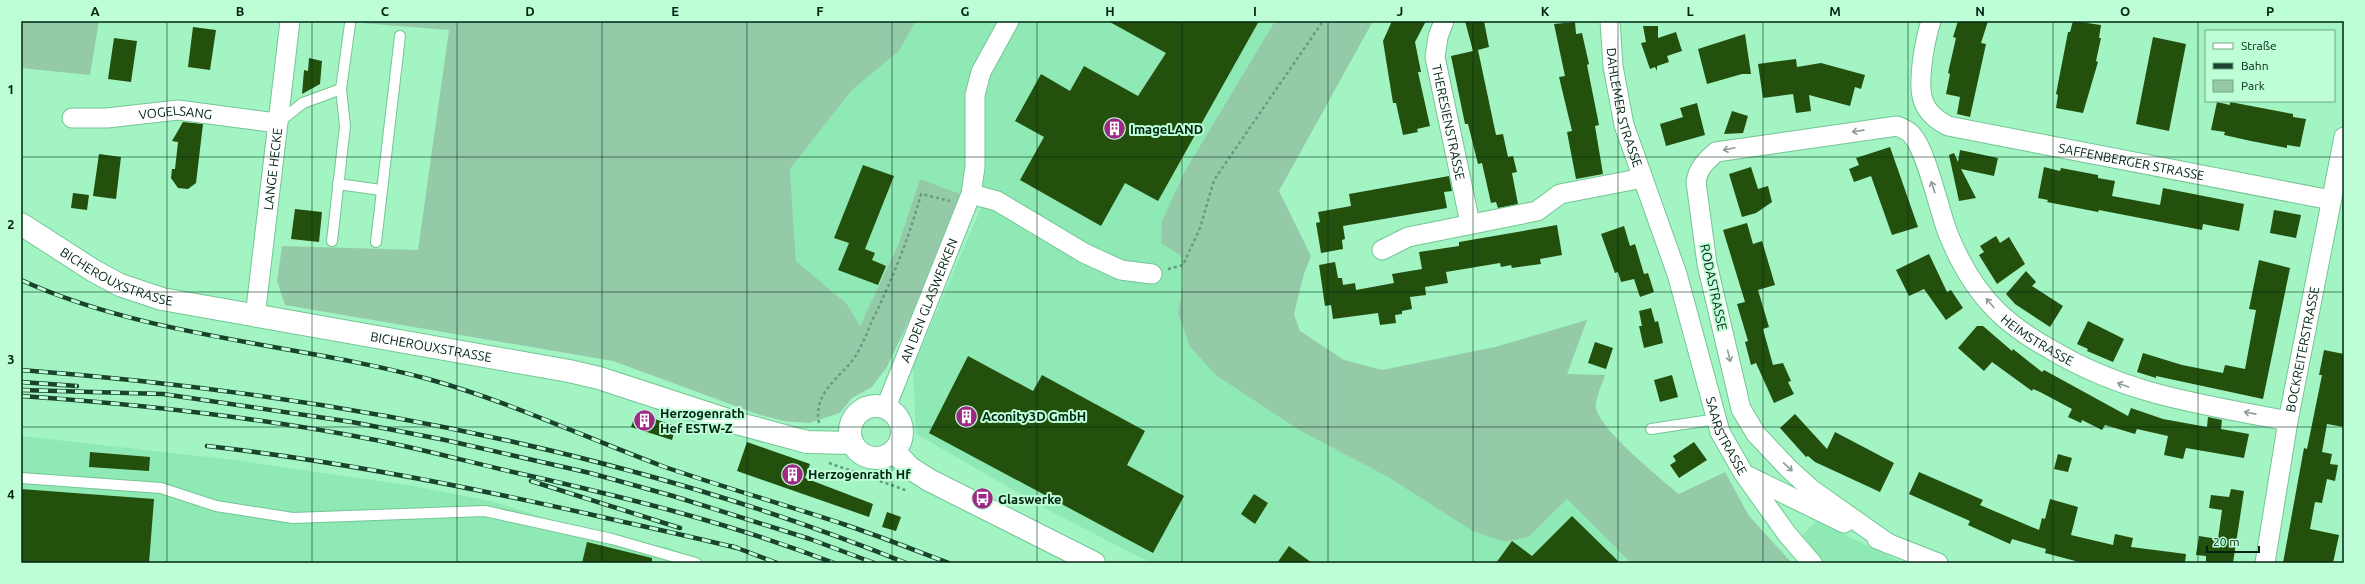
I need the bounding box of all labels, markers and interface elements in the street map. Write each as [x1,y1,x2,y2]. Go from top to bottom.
text: A [90,4,100,18]
text: B [236,4,245,18]
text: C [381,4,390,18]
text: D [525,4,535,18]
text: E [671,4,679,18]
text: F [816,4,824,18]
text: G [961,4,970,18]
text: H [1105,4,1115,18]
text: I [1253,4,1257,18]
text: J [1397,4,1403,18]
text: K [1541,4,1550,18]
text: L [1686,4,1694,18]
text: M [1829,4,1841,18]
text: N [1975,4,1985,18]
text: O [2120,4,2130,18]
text: P [2266,4,2274,18]
legend [2205,30,2335,102]
text: Straße [2241,39,2277,52]
street label: DAHLEMER STRASSE [1605,47,1645,169]
text: Bahn [2241,59,2269,72]
street label: THERESIENSTRASSE [1430,63,1468,181]
text: Park [2241,79,2265,92]
text: 1 [7,82,15,96]
street label: VOGELSANG [138,103,213,121]
building icon: ImageLAND [1101,116,1127,142]
place label: ImageLAND [1130,122,1203,136]
street label: LANGE HECKE [261,127,284,211]
one-way arrow [1852,127,1865,135]
street label: SAFFENBERGER STRASSE [2057,140,2206,182]
one-way arrow [1723,145,1736,153]
one-way arrow [1929,181,1936,194]
text: 2 [7,217,15,231]
street label: AN DEN GLASWERKEN [898,236,960,364]
street label: RODASTRASSE [1698,243,1730,331]
street label: BICHEROUXSTRASSE [58,244,174,308]
street label: BOCKREITERSTRASSE [2283,285,2321,413]
one-way arrow [1986,297,1994,308]
street label: HEIMSTRASSE [1998,311,2076,368]
street label: BICHEROUXSTRASSE [369,329,493,364]
one-way arrow [1725,349,1733,362]
text: 3 [7,352,15,366]
one-way arrow [2117,381,2130,388]
street label: SAARSTRASSE [1704,395,1750,477]
building icon: Aconity3D GmbH [954,403,980,429]
place label: Herzogenrath Hef ESTW-Z [660,406,745,435]
building icon: Herzogenrath Hef ESTW-Z [632,407,658,433]
place label: Aconity3D GmbH [982,409,1086,423]
one-way arrow [2244,409,2257,417]
building icon: Herzogenrath Hf [780,461,806,487]
one-way arrow [1782,463,1793,472]
place label: Herzogenrath Hf [808,467,911,481]
bus stop icon: Glaswerke [969,486,995,512]
text: 4 [7,487,15,501]
place label: Glaswerke [998,492,1062,506]
scale bar [2207,528,2259,554]
text: 20 m [2213,535,2240,548]

